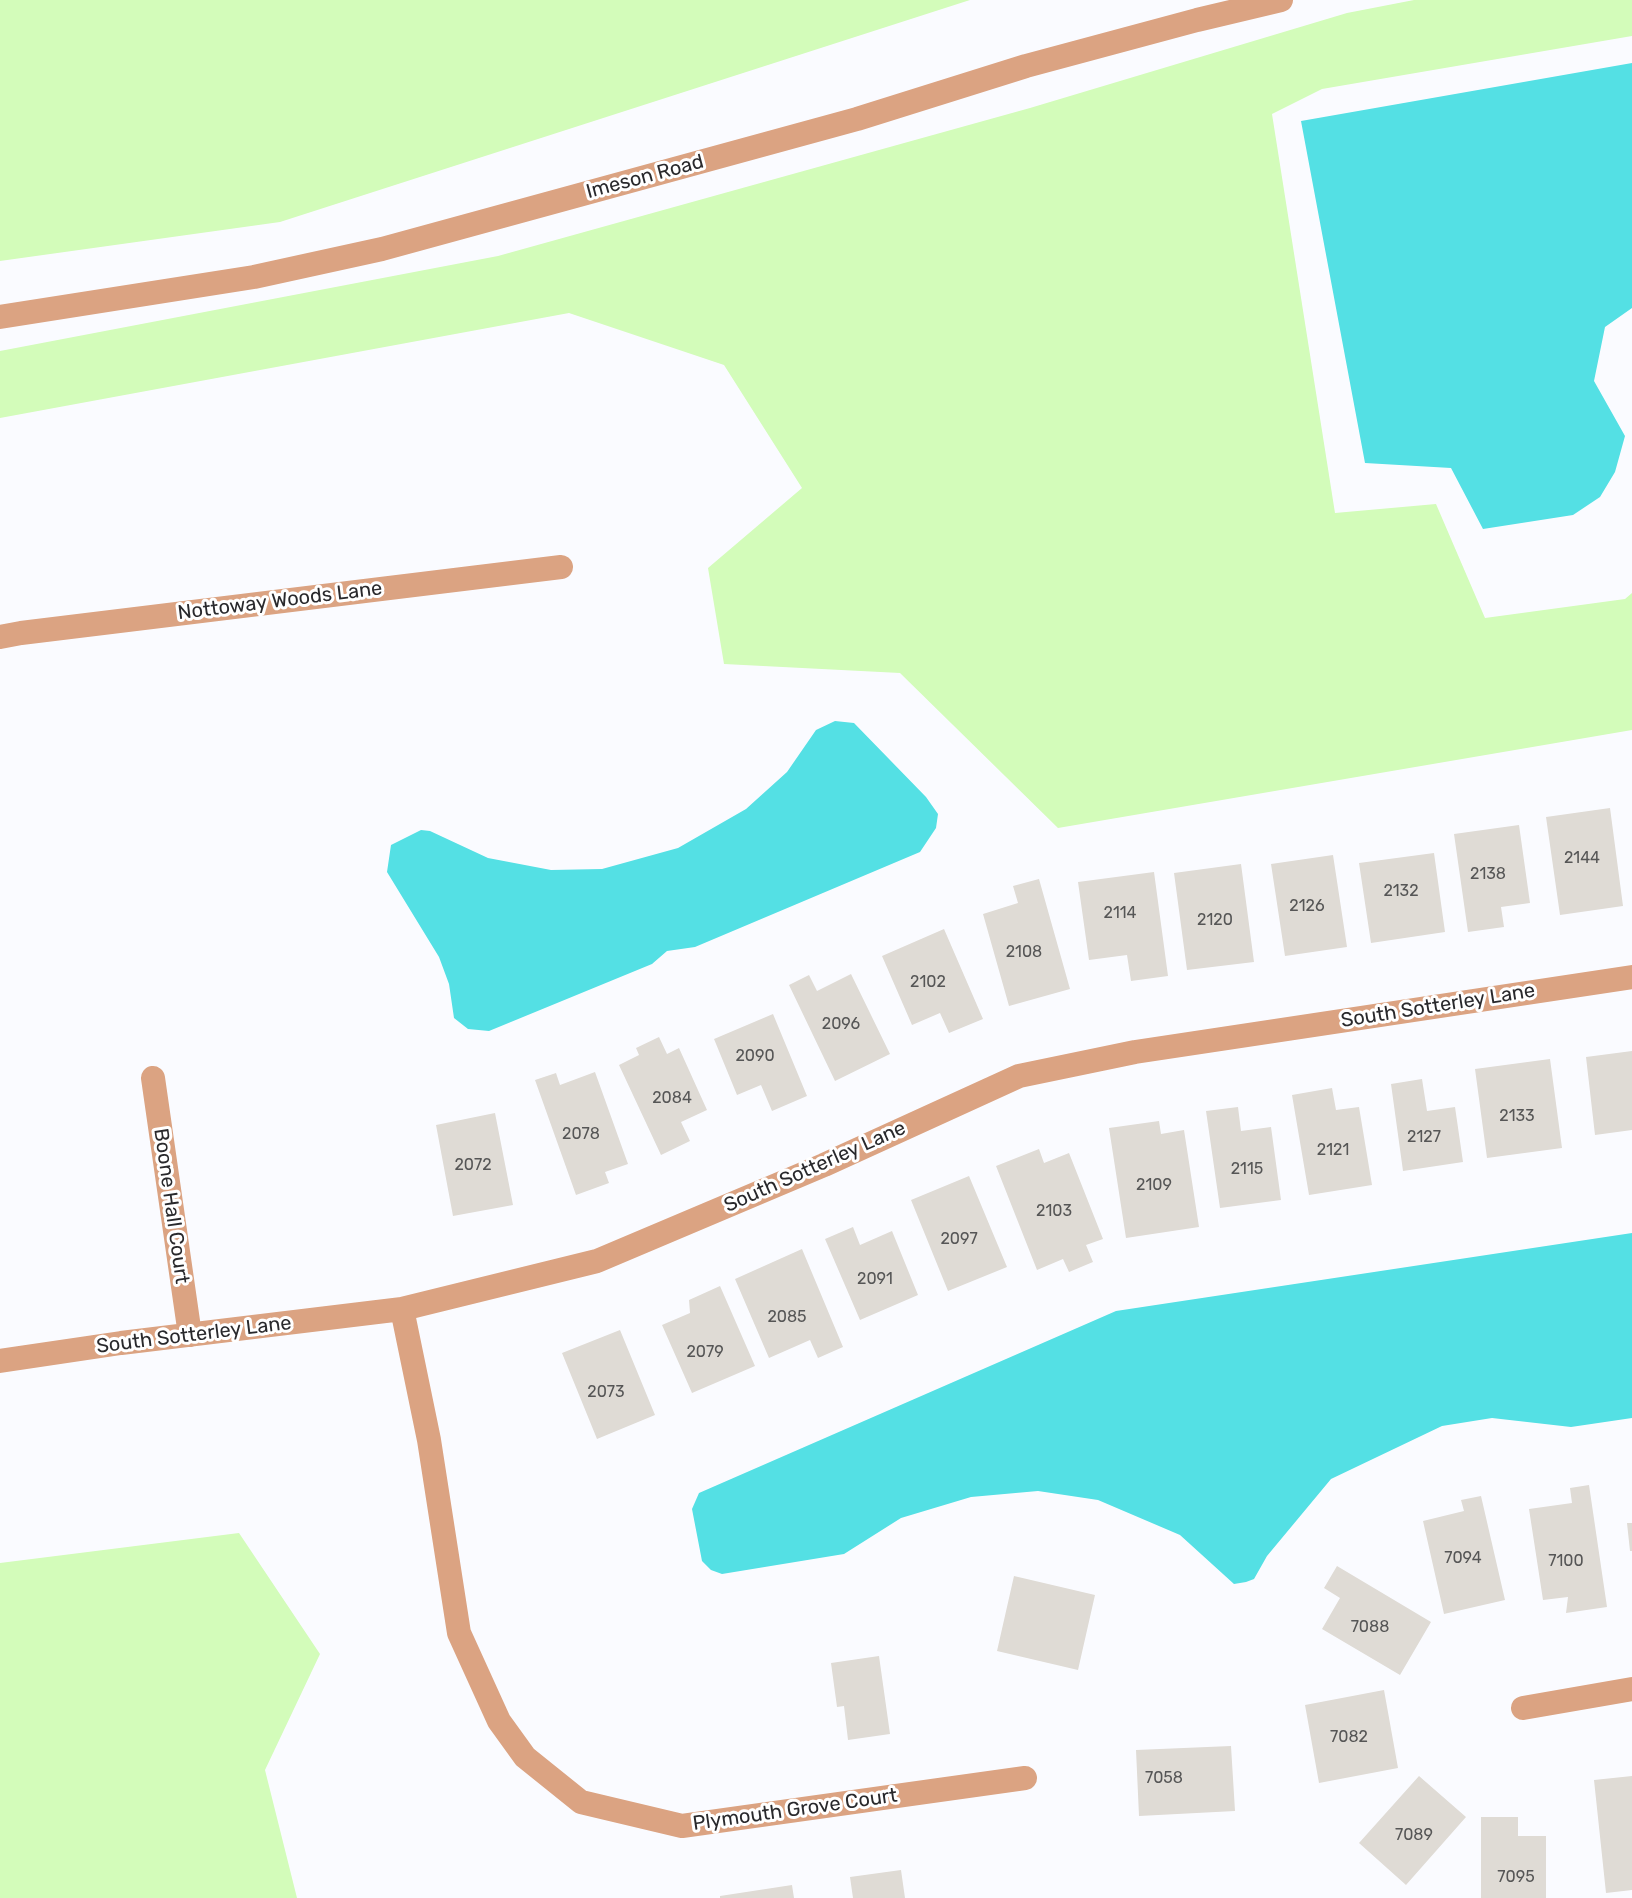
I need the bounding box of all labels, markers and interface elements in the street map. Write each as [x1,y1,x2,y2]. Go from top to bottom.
street label: Imeson Road [584,150,706,204]
street label: Nottoway Woods Lane [176,577,384,625]
house number: 2144 [1564,848,1600,868]
house number: 2138 [1470,864,1506,884]
house number: 2132 [1383,881,1419,901]
house number: 2126 [1289,896,1325,916]
house number: 2114 [1103,903,1137,923]
house number: 2120 [1197,910,1233,930]
house number: 2108 [1006,942,1042,962]
house number: 2102 [910,972,946,992]
street label: South Sotterley Lane [1339,979,1537,1033]
house number: 2096 [822,1014,860,1034]
house number: 2090 [735,1046,775,1066]
house number: 2084 [652,1088,692,1108]
house number: 2133 [1499,1106,1535,1126]
street label: South Sotterley Lane [720,1116,910,1218]
house number: 2078 [562,1124,600,1144]
street label: Boone Hall Court [148,1127,194,1285]
house number: 2127 [1407,1127,1441,1147]
house number: 2121 [1317,1140,1349,1160]
house number: 2072 [454,1155,492,1175]
house number: 2115 [1231,1159,1263,1179]
house number: 2109 [1136,1175,1172,1195]
house number: 2103 [1036,1201,1072,1221]
house number: 2097 [940,1229,978,1249]
house number: 2091 [857,1269,893,1289]
house number: 2085 [767,1307,807,1327]
street label: South Sotterley Lane [95,1311,293,1359]
house number: 2079 [686,1342,724,1362]
house number: 2073 [587,1382,625,1402]
house number: 7094 [1444,1548,1482,1568]
house number: 7100 [1548,1551,1584,1571]
house number: 7088 [1351,1617,1389,1637]
house number: 7082 [1330,1727,1368,1747]
house number: 7058 [1145,1768,1183,1788]
street label: Plymouth Grove Court [691,1784,899,1836]
house number: 7089 [1395,1825,1433,1845]
house number: 7095 [1497,1867,1535,1887]

